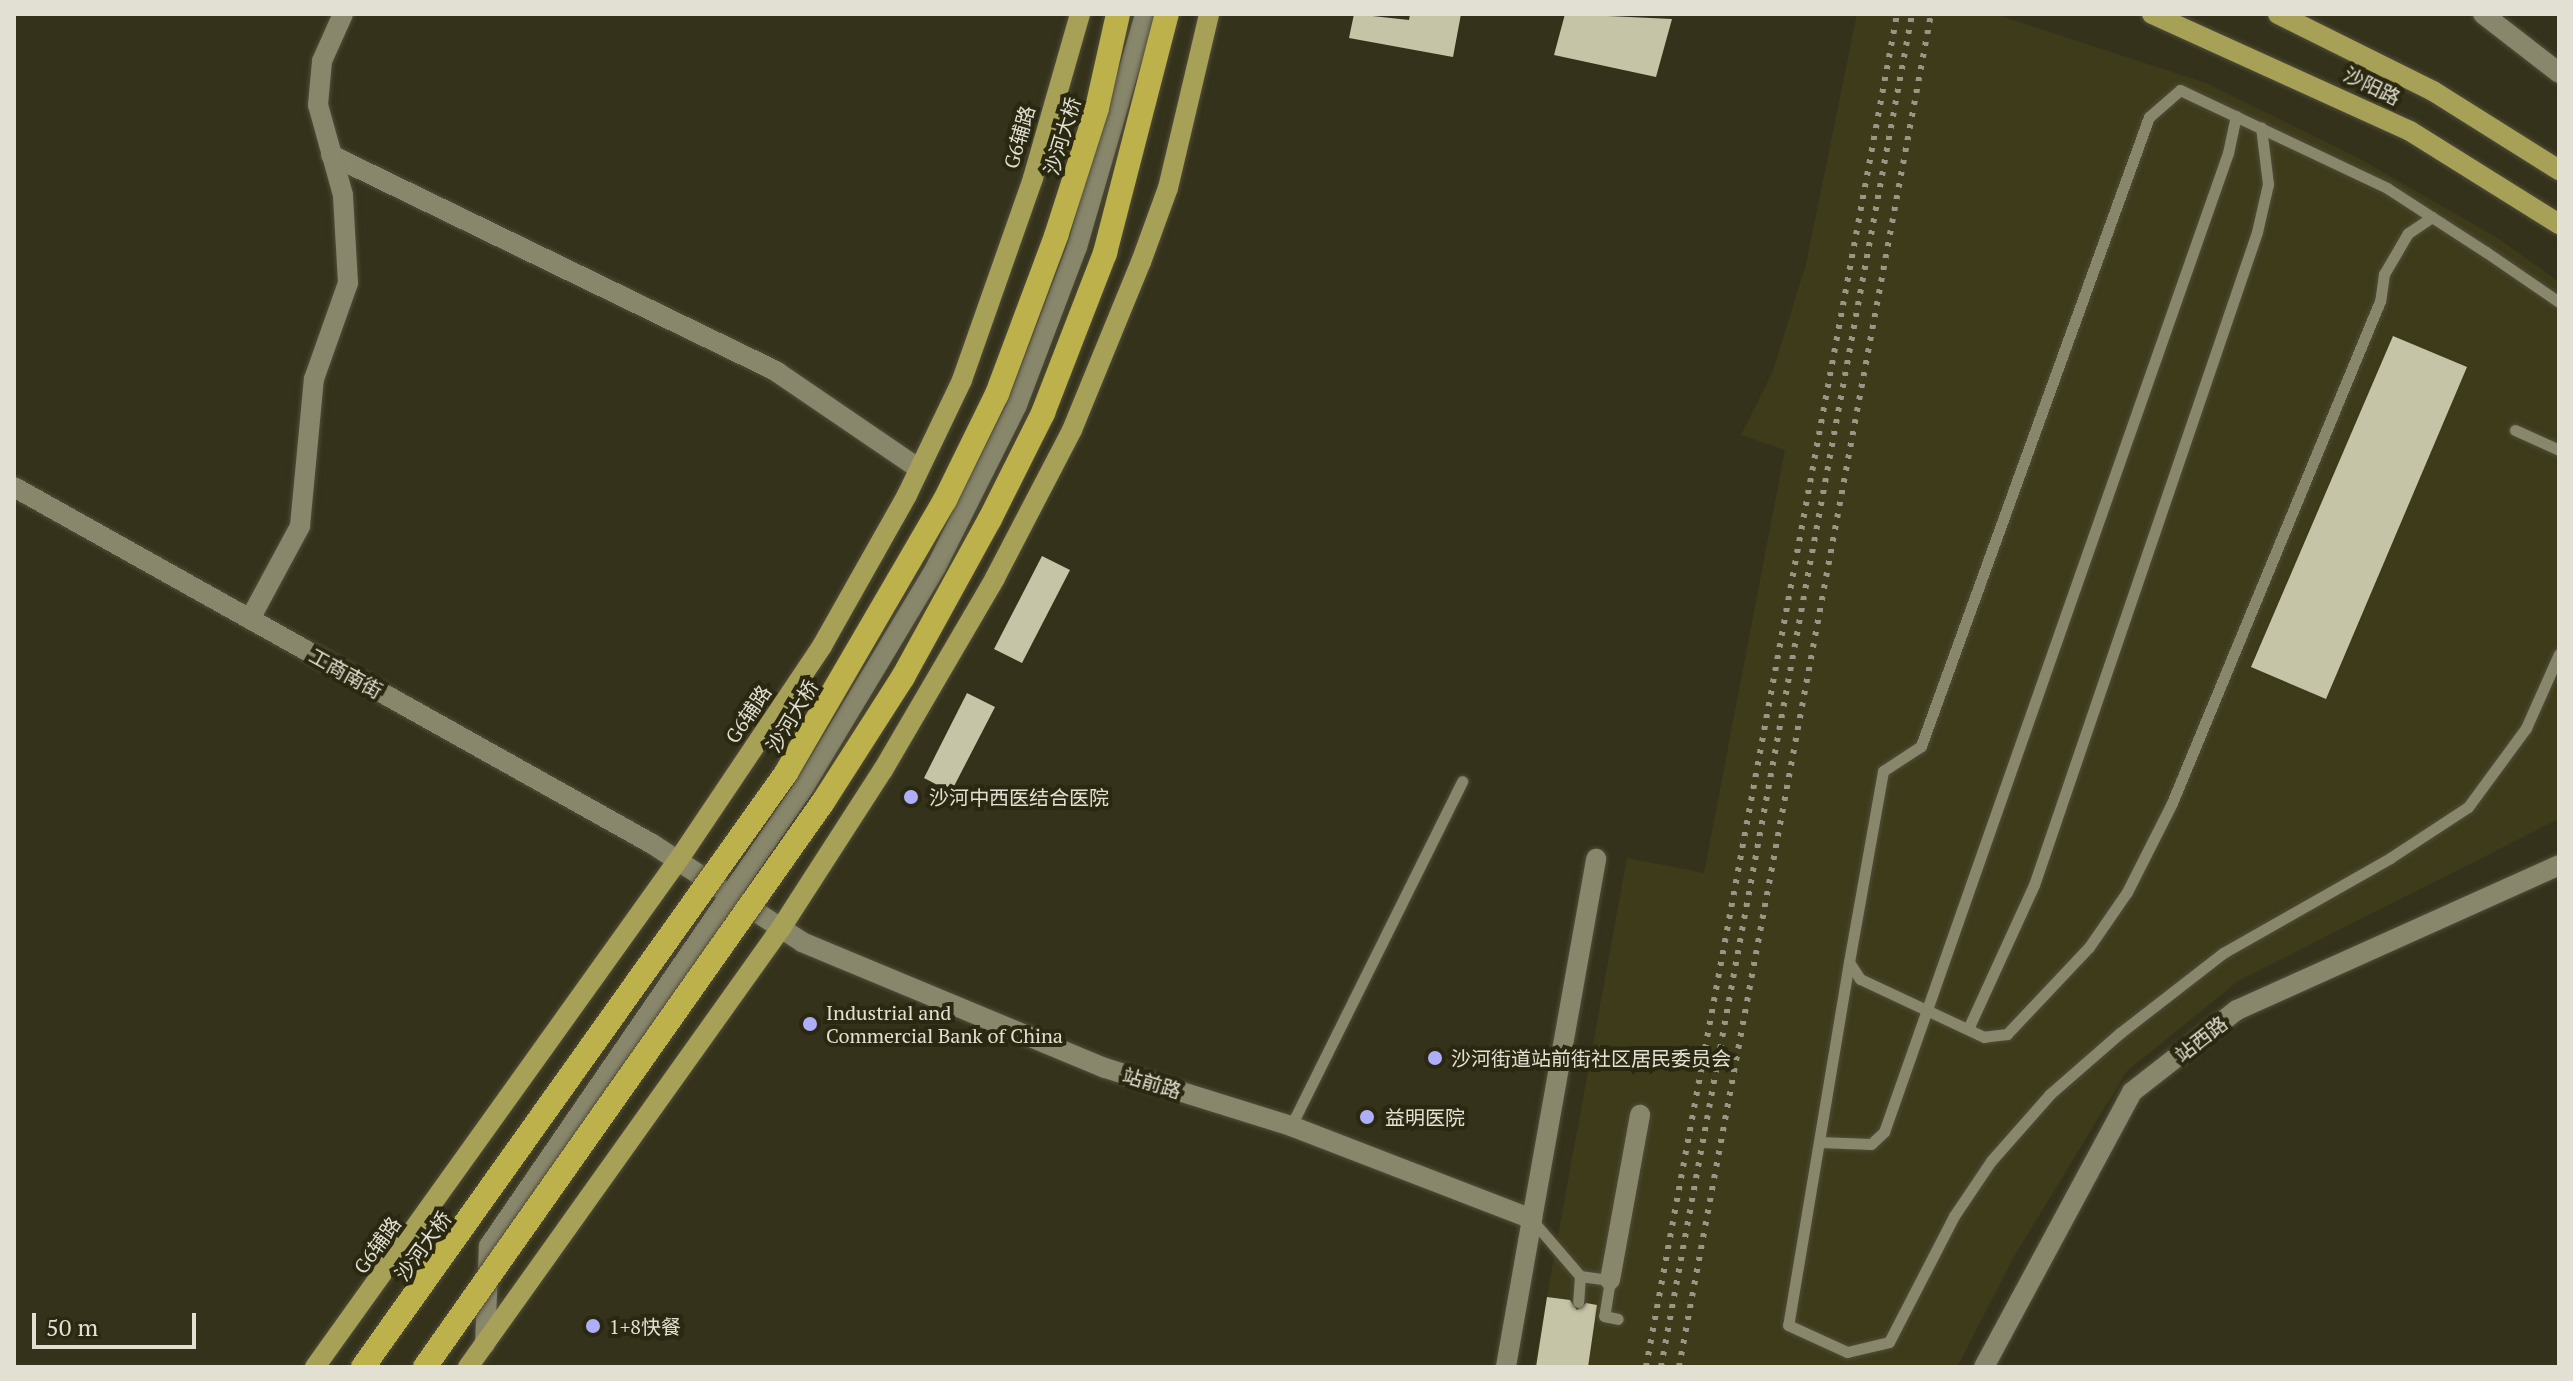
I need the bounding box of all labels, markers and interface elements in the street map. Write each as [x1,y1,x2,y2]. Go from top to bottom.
street label: 沙阳路 [2340,62,2404,110]
street label: 沙河大桥 [1039,94,1085,178]
street label: G6辅路 [999,103,1039,171]
street label: 工商南街 [305,643,387,703]
street label: 沙河大桥 [761,676,823,756]
street label: G6辅路 [720,681,776,747]
place label: 沙河中西医结合医院 [929,785,1109,809]
marker: 沙河中西医结合医院 [900,786,922,808]
place label: Industrial and Commercial Bank of China [826,1000,1063,1047]
street label: 站西路 [2170,1011,2232,1067]
marker: Industrial and Commercial Bank of China [801,1015,819,1033]
place label: 沙河街道站前街社区居民委员会 [1451,1046,1731,1070]
marker: 沙河街道站前街社区居民委员会 [1426,1049,1444,1067]
street label: 站前路 [1120,1063,1184,1103]
place label: 益明医院 [1385,1105,1465,1129]
marker: 益明医院 [1356,1106,1378,1128]
street label: 沙河大桥 [390,1207,456,1285]
street label: G6辅路 [348,1212,406,1278]
scale bar [36,1297,200,1347]
text: 50 m [46,1311,98,1343]
place label: 1+8快餐 [609,1314,681,1338]
marker: 1+8快餐 [584,1317,602,1335]

